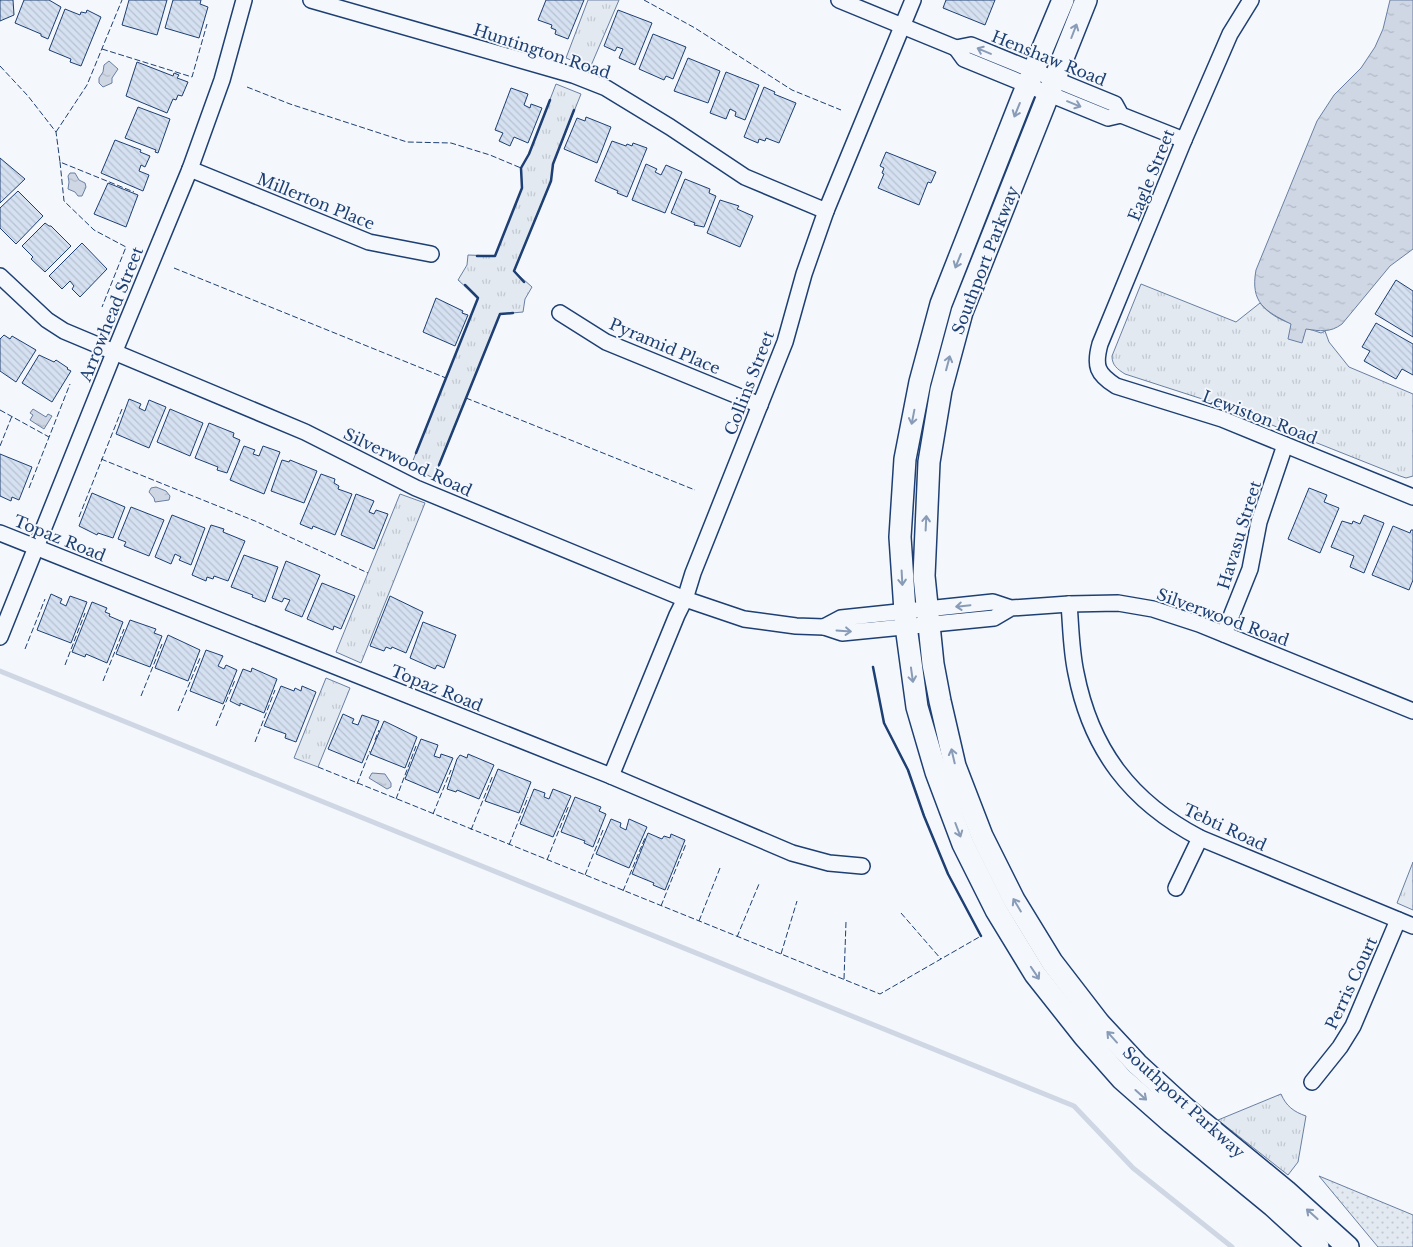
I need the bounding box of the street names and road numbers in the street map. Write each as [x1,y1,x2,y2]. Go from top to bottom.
street label: Huntington Road [471,19,613,83]
street label: Henshaw Road [989,26,1109,90]
street label: Eagle Street [1124,126,1178,224]
street label: Millerton Place [254,168,378,234]
street label: Southport Parkway [947,182,1023,337]
street label: Arrowhead Street [74,244,147,385]
street label: Pyramid Place [607,314,723,378]
street label: Collins Street [720,328,778,438]
street label: Lewiston Road [1200,386,1321,448]
street label: Silverwood Road [341,423,476,501]
street label: Havasu Street [1213,478,1265,592]
street label: Topaz Road [11,510,109,566]
street label: Silverwood Road [1154,584,1292,650]
street label: Topaz Road [388,660,486,716]
street label: Tebti Road [1180,799,1270,855]
street label: Perris Court [1321,933,1381,1033]
street label: Southport Parkway [1119,1042,1250,1163]

